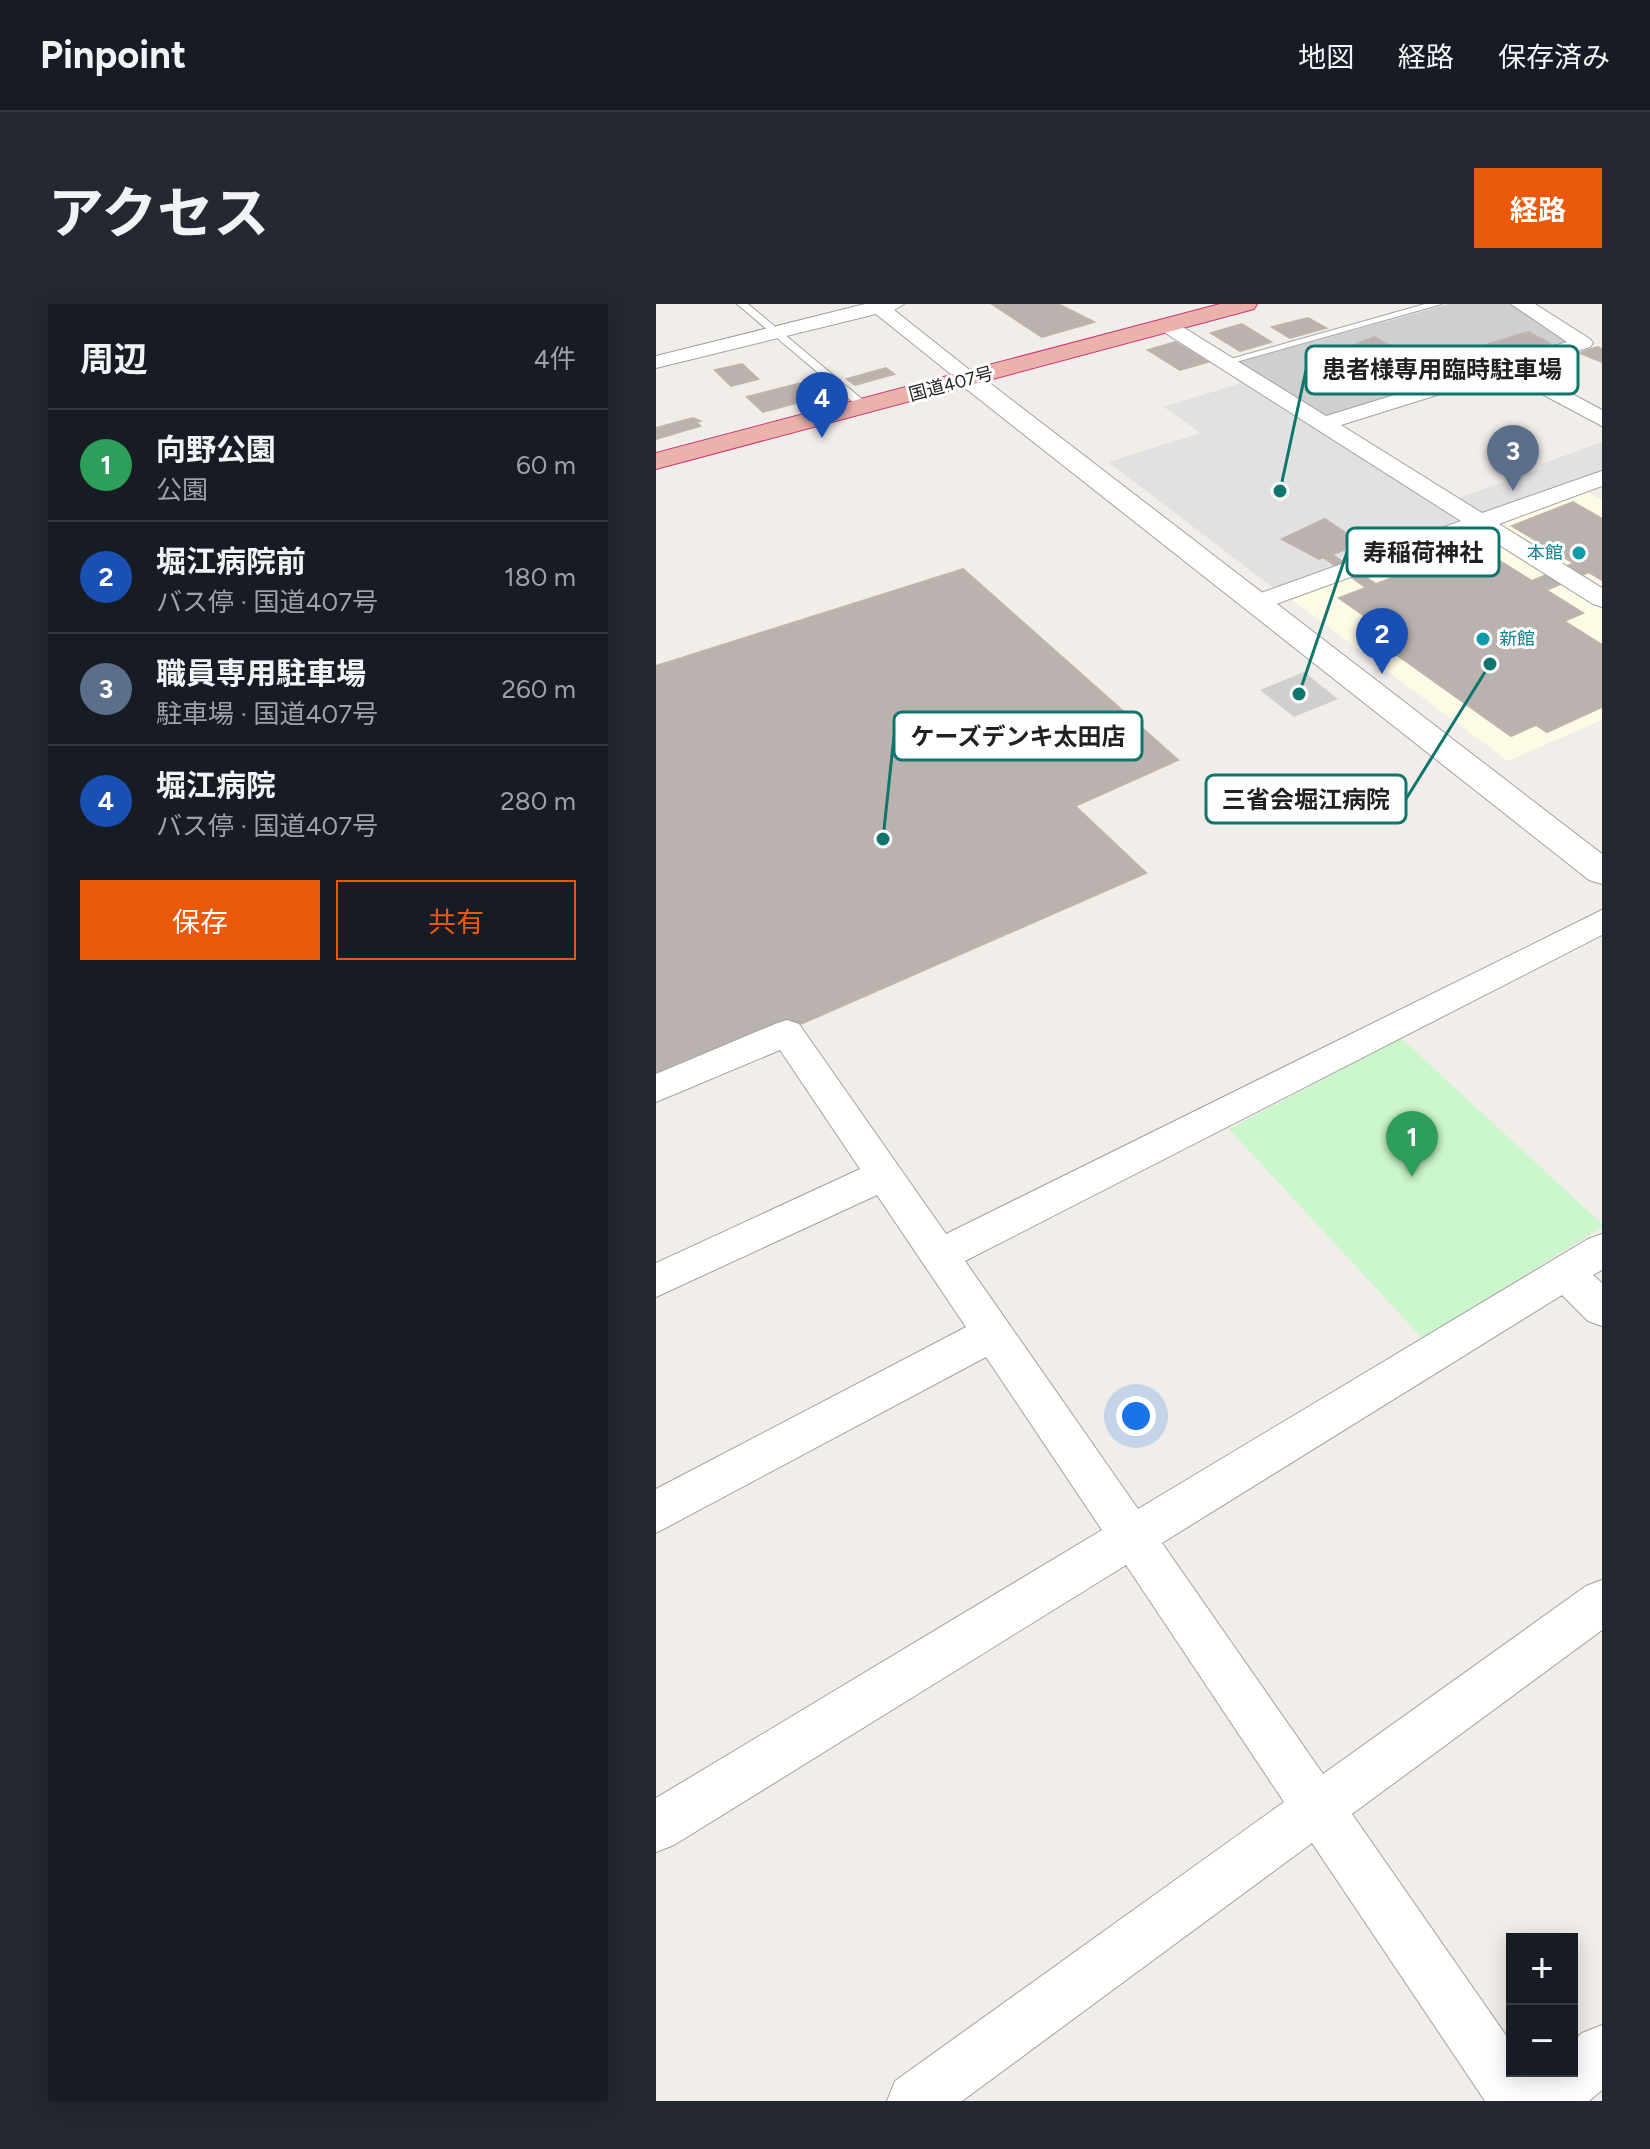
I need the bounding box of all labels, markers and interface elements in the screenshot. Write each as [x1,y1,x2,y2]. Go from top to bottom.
text: Pinpoint [40,32,186,78]
text: 地図 [1298,40,1354,74]
text: 経路 [1398,40,1454,74]
text: 保存済み [1498,40,1610,74]
button: 経路 [1474,168,1602,248]
text: アクセス [48,180,269,247]
text: 周辺 [80,339,148,380]
text: 4件 [534,343,576,375]
callout: 患者様専用臨時駐車場 [1306,346,1578,394]
text: 患者様専用臨時駐車場 [1322,355,1562,384]
street label: 国道407号 [906,362,996,406]
pin: 4 [796,372,848,438]
pin: 3 [1487,425,1539,491]
text: 向野公園 [156,431,276,468]
text: 1 [101,449,111,481]
text: 60 m [516,449,576,481]
text: 公園 [156,474,208,506]
callout: 寿稲荷神社 [1347,528,1499,576]
text: 寿稲荷神社 [1363,538,1483,567]
place label: 本館 [1527,542,1563,564]
text: 堀江病院前 [156,543,306,580]
marker: 本館 [1570,544,1588,562]
text: 2 [98,561,114,593]
text: 180 m [504,561,576,593]
text: バス停 · 国道407号 [156,586,378,618]
pin: 2 [1356,608,1408,674]
place label: 新館 [1499,628,1535,650]
marker: 新館 [1474,630,1492,648]
text: 職員専用駐車場 [156,655,366,692]
text: 3 [99,673,113,705]
text: 260 m [502,673,576,705]
text: 駐車場 · 国道407号 [156,698,378,730]
callout: ケーズデンキ太田店 [894,712,1142,760]
text: ケーズデンキ太田店 [911,722,1125,751]
text: 堀江病院 [156,767,276,804]
callout: 三省会堀江病院 [1206,775,1406,823]
text: 4 [98,785,114,817]
text: 280 m [500,785,576,817]
text: 三省会堀江病院 [1222,785,1390,814]
text: バス停 · 国道407号 [156,810,378,842]
button: 保存 [80,880,320,960]
button: 共有 [336,880,576,960]
pin: 1 [1386,1111,1438,1177]
your location [1116,1396,1156,1436]
map controls [1506,1933,1578,2077]
button: + [1506,1933,1578,2005]
button: − [1506,2005,1578,2077]

